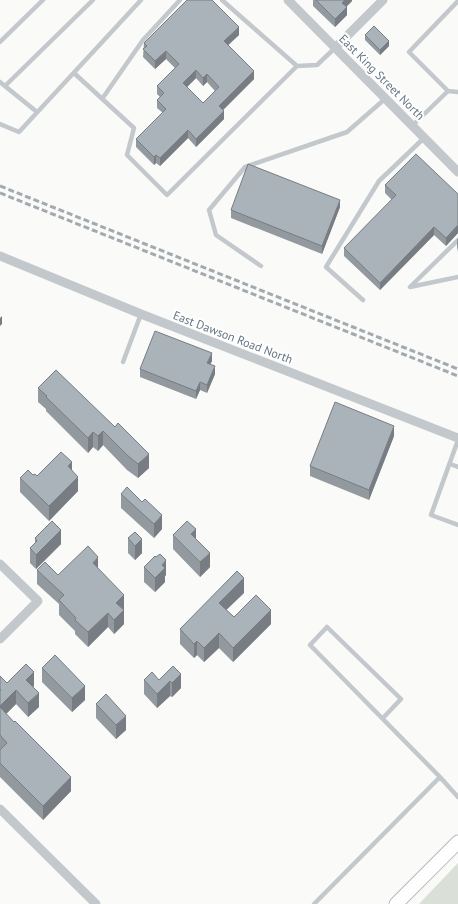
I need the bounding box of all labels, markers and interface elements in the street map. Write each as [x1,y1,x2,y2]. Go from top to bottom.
street label: East King Street North [336,31,428,123]
street label: East Dawson Road North [171,307,295,367]

